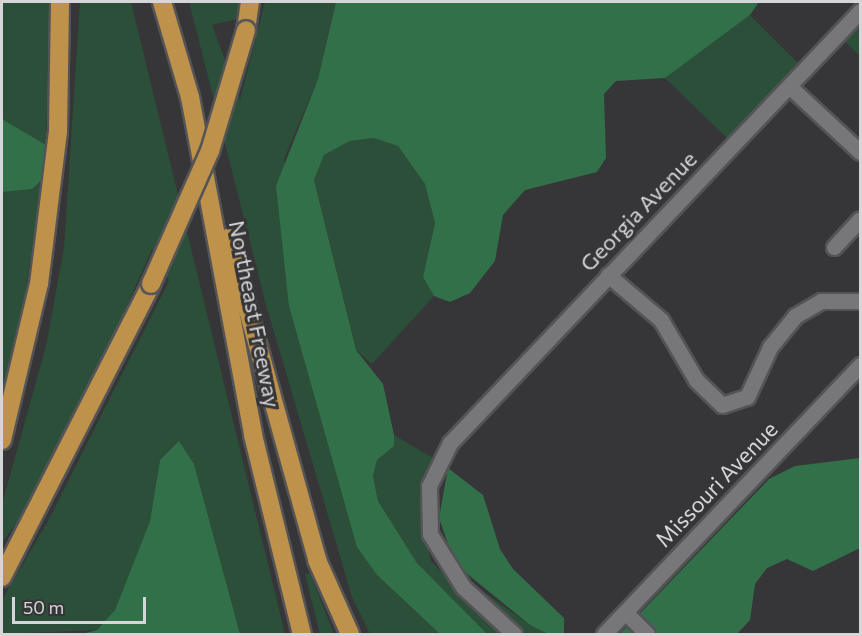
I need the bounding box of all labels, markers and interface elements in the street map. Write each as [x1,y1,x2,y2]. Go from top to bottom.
street label: Georgia Avenue [574,146,702,276]
street label: Northeast Freeway [224,218,286,410]
street label: Missouri Avenue [649,416,783,552]
scale bar [15,585,148,623]
text: 50 m [23,596,64,618]

